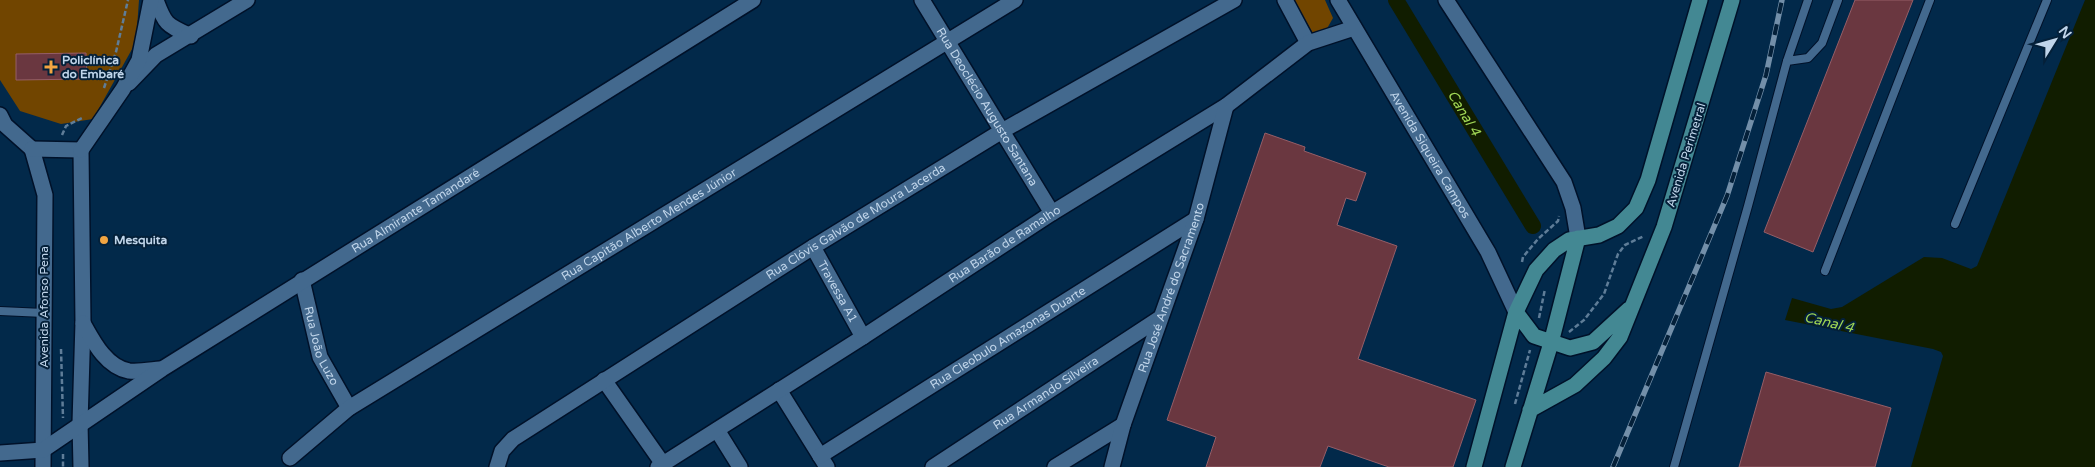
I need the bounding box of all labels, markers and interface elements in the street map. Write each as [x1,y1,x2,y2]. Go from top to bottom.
north arrow [2030,15,2080,65]
text: N [2055,23,2075,42]
street label: Rua Deoclécio Augusto Santana [933,25,1041,188]
place label: Policlínica do Embaré [62,53,124,81]
marker: Policlínica do Embaré [44,60,58,74]
water label: Canal 4 [1444,87,1485,140]
street label: Avenida Siqueira Campos [1387,89,1473,221]
street label: Avenida Perimetral [1663,101,1709,209]
street label: Rua Clóvis Galvão de Moura Lacerda [763,160,948,282]
street label: Rua Almirante Tamandaré [349,165,482,256]
street label: Rua Capitão Alberto Mendes Júnior [559,165,739,283]
street label: Rua José André do Sacramento [1135,201,1207,375]
street label: Rua Barão de Ramalho [946,203,1063,286]
place label: Mesquita [114,233,167,248]
marker: Mesquita [98,234,110,246]
street label: Avenida Afonso Pena [37,246,51,368]
street label: Travessa A1 [815,258,861,325]
street label: Rua Cleobulo Amazonas Duarte [927,283,1088,392]
street label: Rua João Luzo [301,305,342,388]
water label: Canal 4 [1803,309,1856,337]
street label: Rua Armando Silveira [991,353,1101,433]

